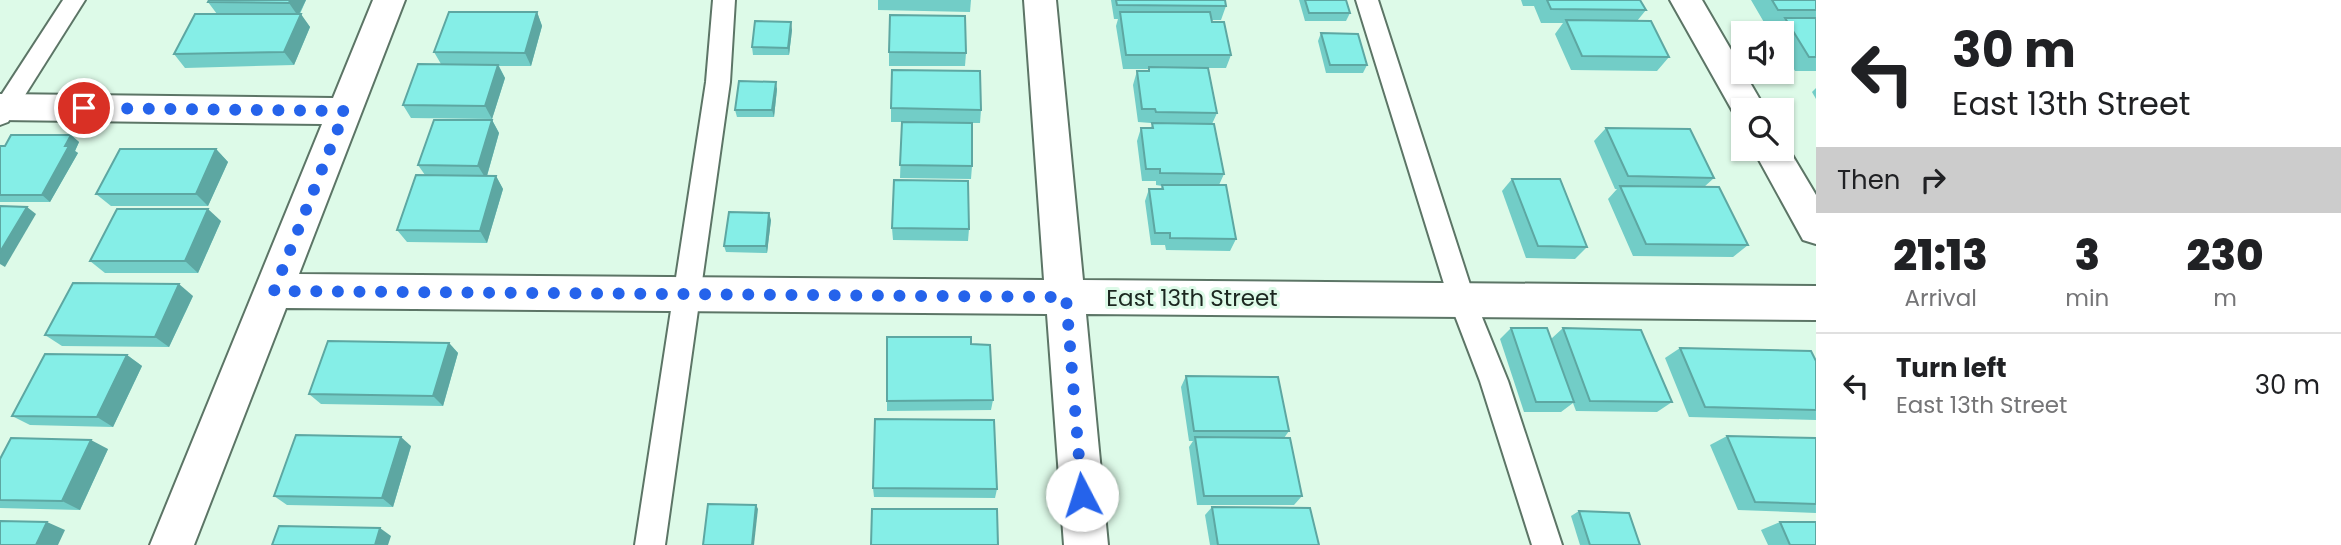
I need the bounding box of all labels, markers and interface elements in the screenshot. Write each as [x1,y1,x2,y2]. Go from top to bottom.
text: 30 m [1952,16,2076,84]
map controls [1731,21,1794,161]
button: sound [1731,21,1794,84]
icon: left [1837,28,1928,119]
pin [54,78,114,138]
text: East 13th Street [1952,81,2190,126]
icon: arrive [65,89,103,127]
button: search [1731,98,1794,161]
icon: right [1914,161,1952,199]
text: Then [1837,162,1900,198]
text: 21:13 [1893,226,1988,285]
text: 3 [2074,226,2100,285]
text: 230 [2187,226,2264,285]
street label: East 13th Street [1106,282,1278,314]
text: Arrival [1904,282,1977,314]
text: min [2065,282,2109,314]
text: m [2213,282,2237,314]
text: Turn left [1896,350,2007,386]
icon: left [1837,367,1875,405]
text: 30 m [2255,367,2320,403]
text: East 13th Street [1896,389,2067,421]
position arrow [1045,458,1119,532]

